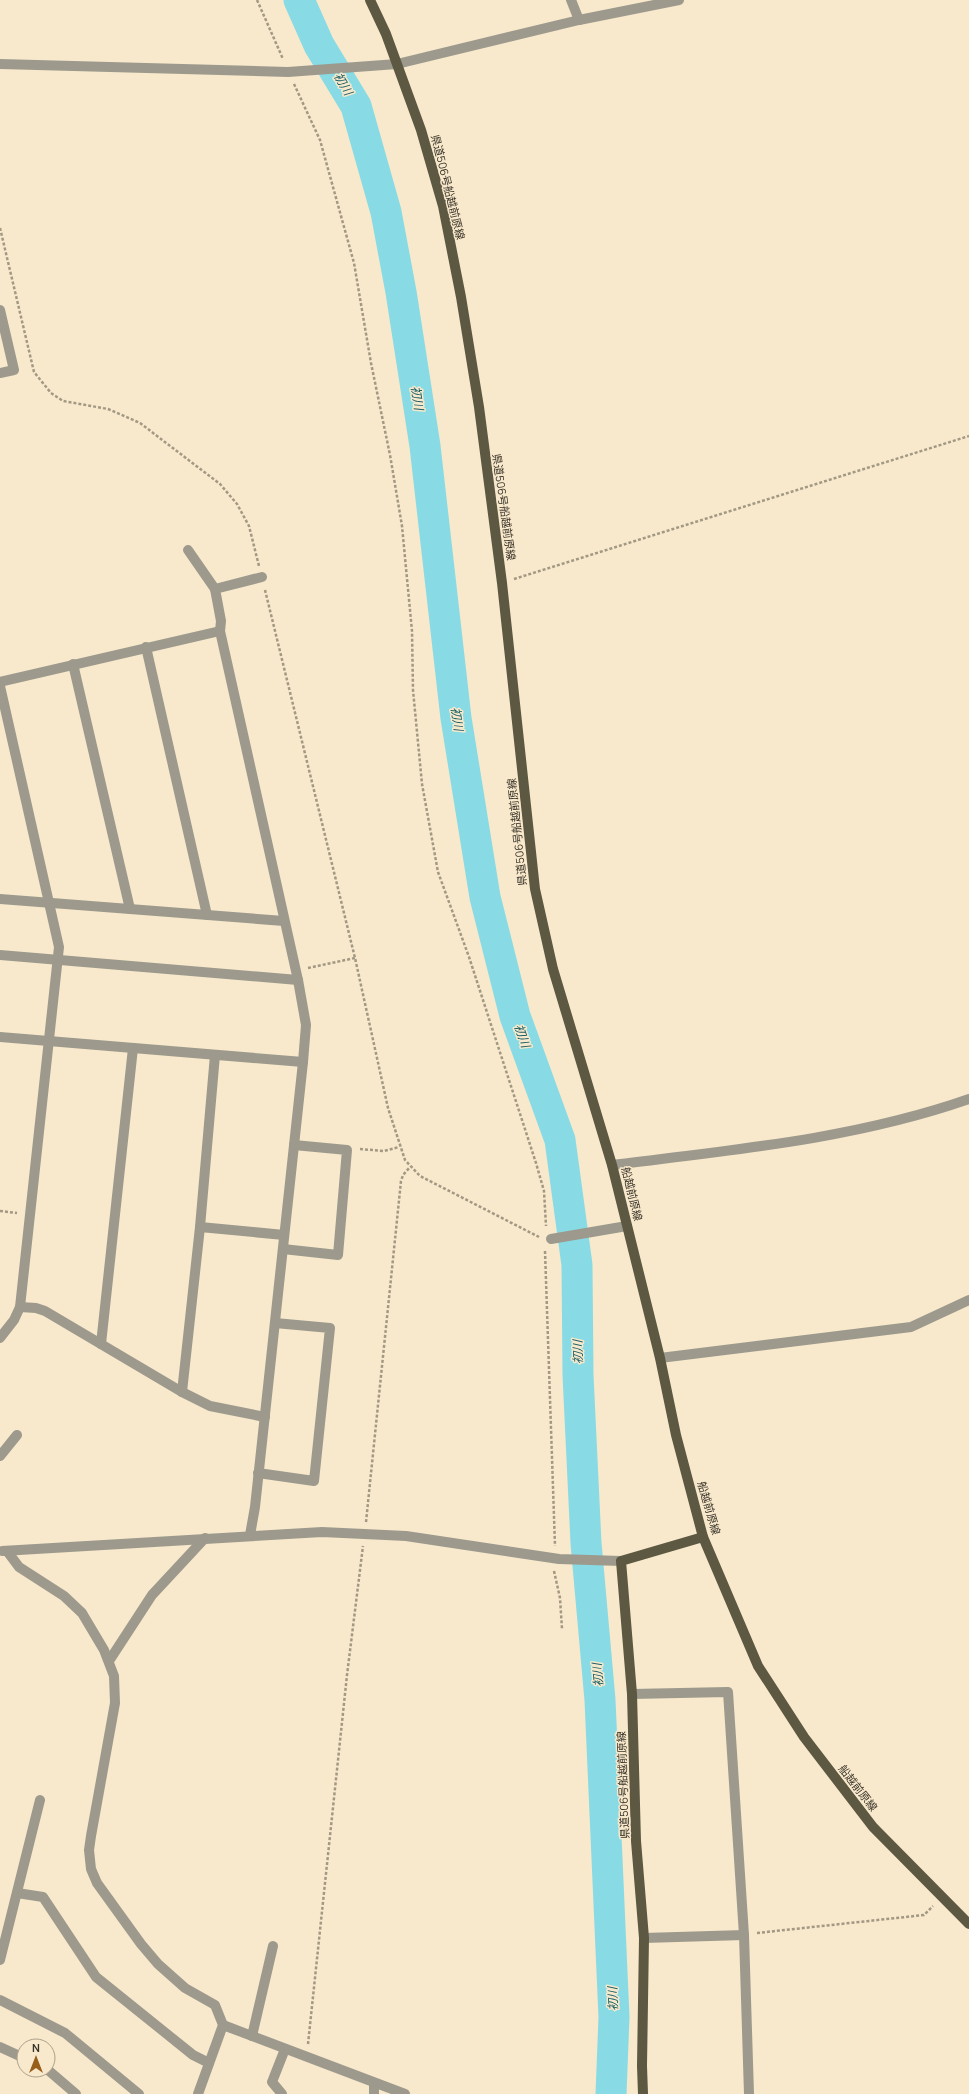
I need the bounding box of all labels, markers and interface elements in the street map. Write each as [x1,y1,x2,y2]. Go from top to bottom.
water label: 初川 [330,69,358,100]
street label: 県道506号船越前原線 [428,133,469,241]
water label: 初川 [407,385,428,413]
street label: 県道506号船越前原線 [490,452,519,561]
water label: 初川 [447,706,468,734]
street label: 県道506号船越前原線 [503,778,530,886]
water label: 初川 [510,1022,535,1052]
street label: 船越前原線 [619,1165,646,1222]
water label: 初川 [569,1338,586,1364]
street label: 船越前原線 [695,1479,724,1536]
water label: 初川 [588,1660,607,1688]
street label: 県道506号船越前原線 [613,1731,632,1839]
street label: 船越前原線 [836,1761,881,1814]
water label: 初川 [604,1985,621,2011]
north arrow [16,2038,56,2078]
text: N [32,2040,40,2055]

